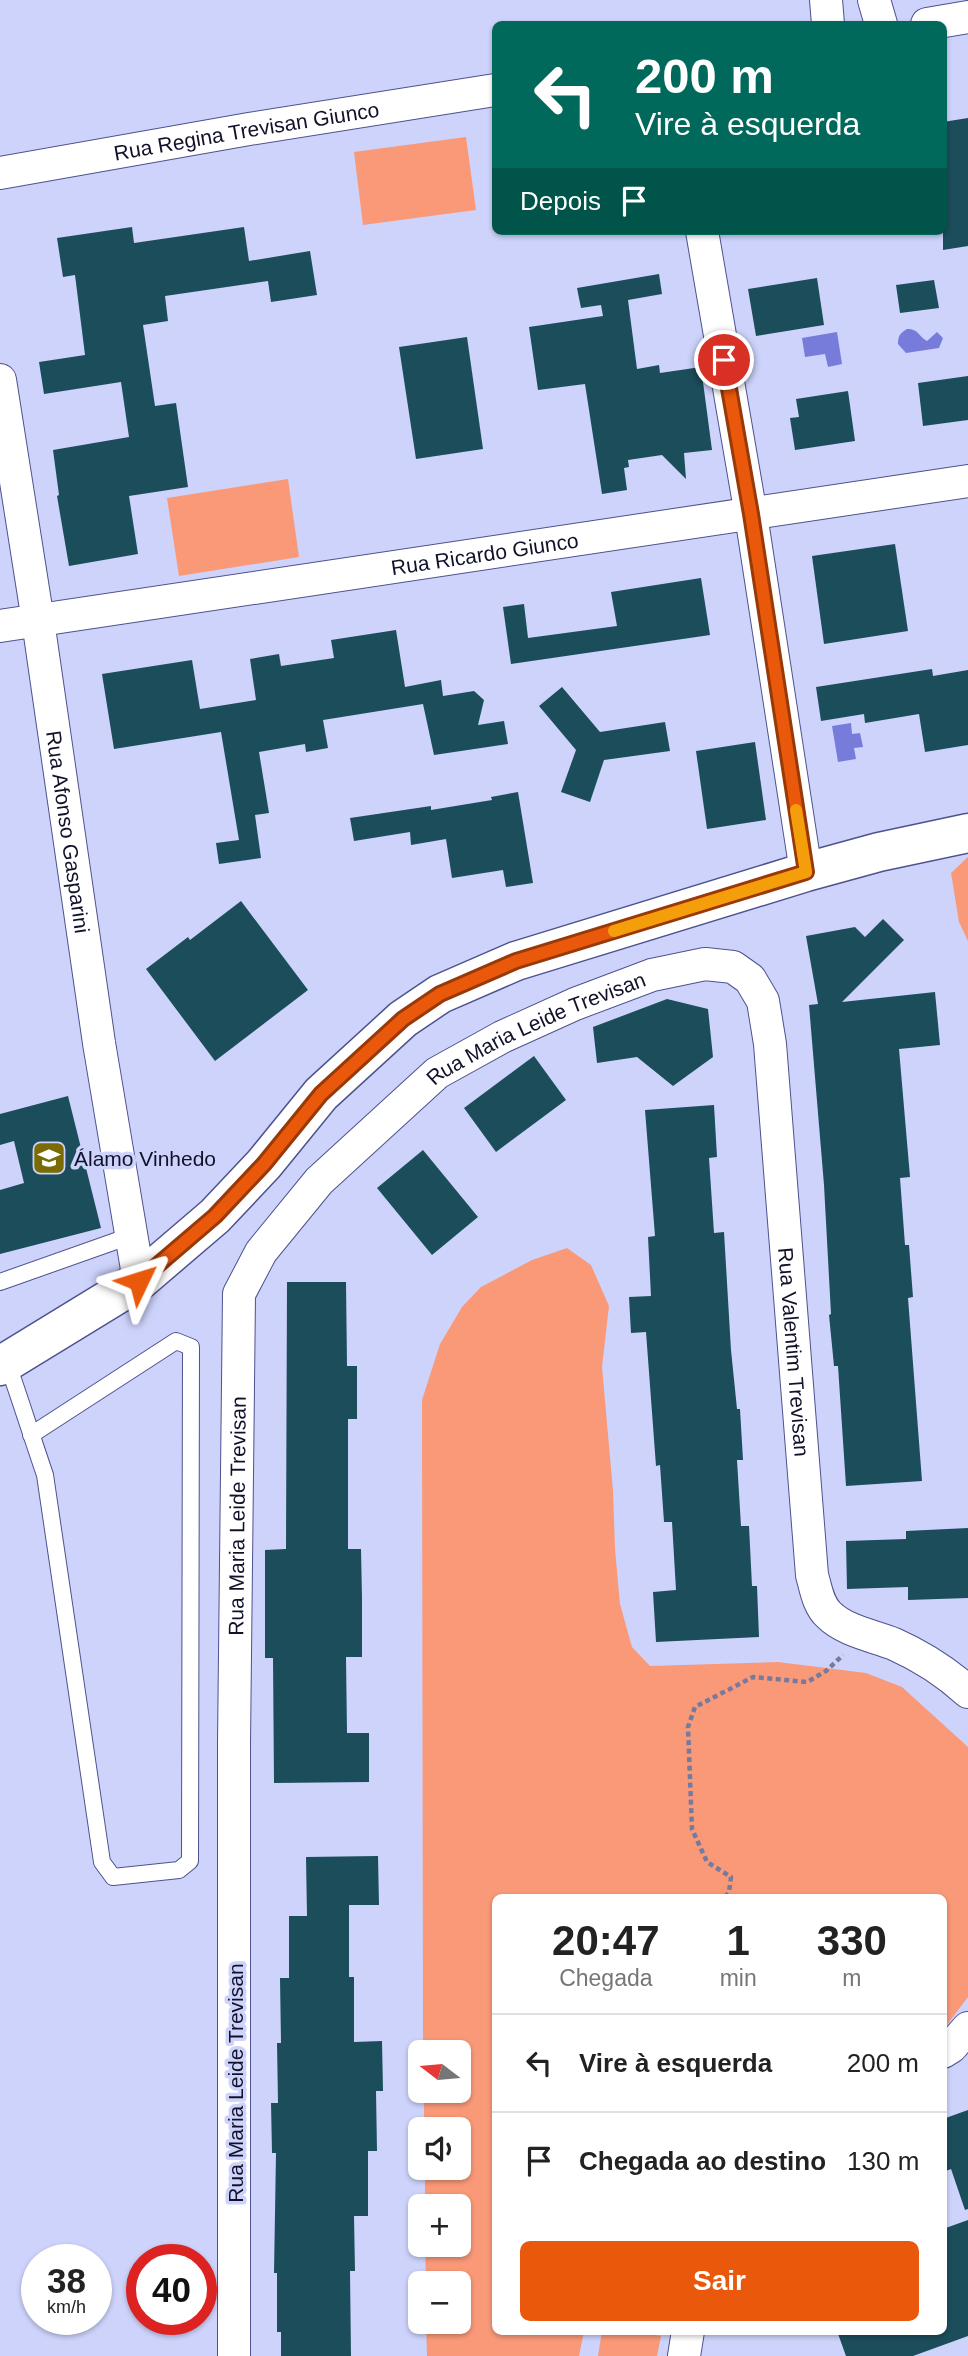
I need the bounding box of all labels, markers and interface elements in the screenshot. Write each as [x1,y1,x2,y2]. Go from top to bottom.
icon: left [520,49,611,140]
text: 200 m [635,49,774,103]
street label: Rua Regina Trevisan Giunco [112,97,381,164]
text: Vire à esquerda [635,106,860,142]
icon: arrive [615,182,653,220]
text: Depois [520,186,601,216]
pin [694,330,754,390]
icon: arrive [705,341,743,379]
street label: Rua Ricardo Giunco [389,528,580,579]
street label: Rua Afonso Gasparini [42,729,94,935]
street label: Rua Maria Leide Trevisan [421,967,649,1089]
school or university icon: Álamo Vinhedo [30,1139,68,1177]
place label: Álamo Vinhedo [74,1147,216,1170]
position arrow [102,1244,176,1318]
street label: Rua Valentim Trevisan [775,1247,814,1458]
street label: Rua Maria Leide Trevisan [224,1396,249,1636]
text: 20:47 [552,1917,660,1964]
text: 1 [726,1917,750,1964]
text: 330 [817,1917,887,1964]
street label: Rua Maria Leide Trevisan [224,1963,247,2203]
text: Chegada [559,1965,653,1991]
text: min [720,1965,757,1991]
text: m [842,1965,861,1991]
north arrow [408,2040,471,2104]
map controls [408,2040,471,2334]
icon: left [520,2044,558,2082]
text: Vire à esquerda [579,2048,772,2078]
text: 200 m [847,2048,919,2078]
button: sound [408,2117,471,2180]
icon: arrive [520,2142,558,2180]
text: Chegada ao destino [579,2146,826,2176]
text: 130 m [847,2146,919,2176]
button: + [408,2194,471,2257]
button: Sair [520,2241,919,2321]
speed limit sign: 40 [126,2244,217,2335]
text: 38 [47,2261,86,2300]
button: − [408,2271,471,2334]
text: km/h [47,2297,86,2317]

